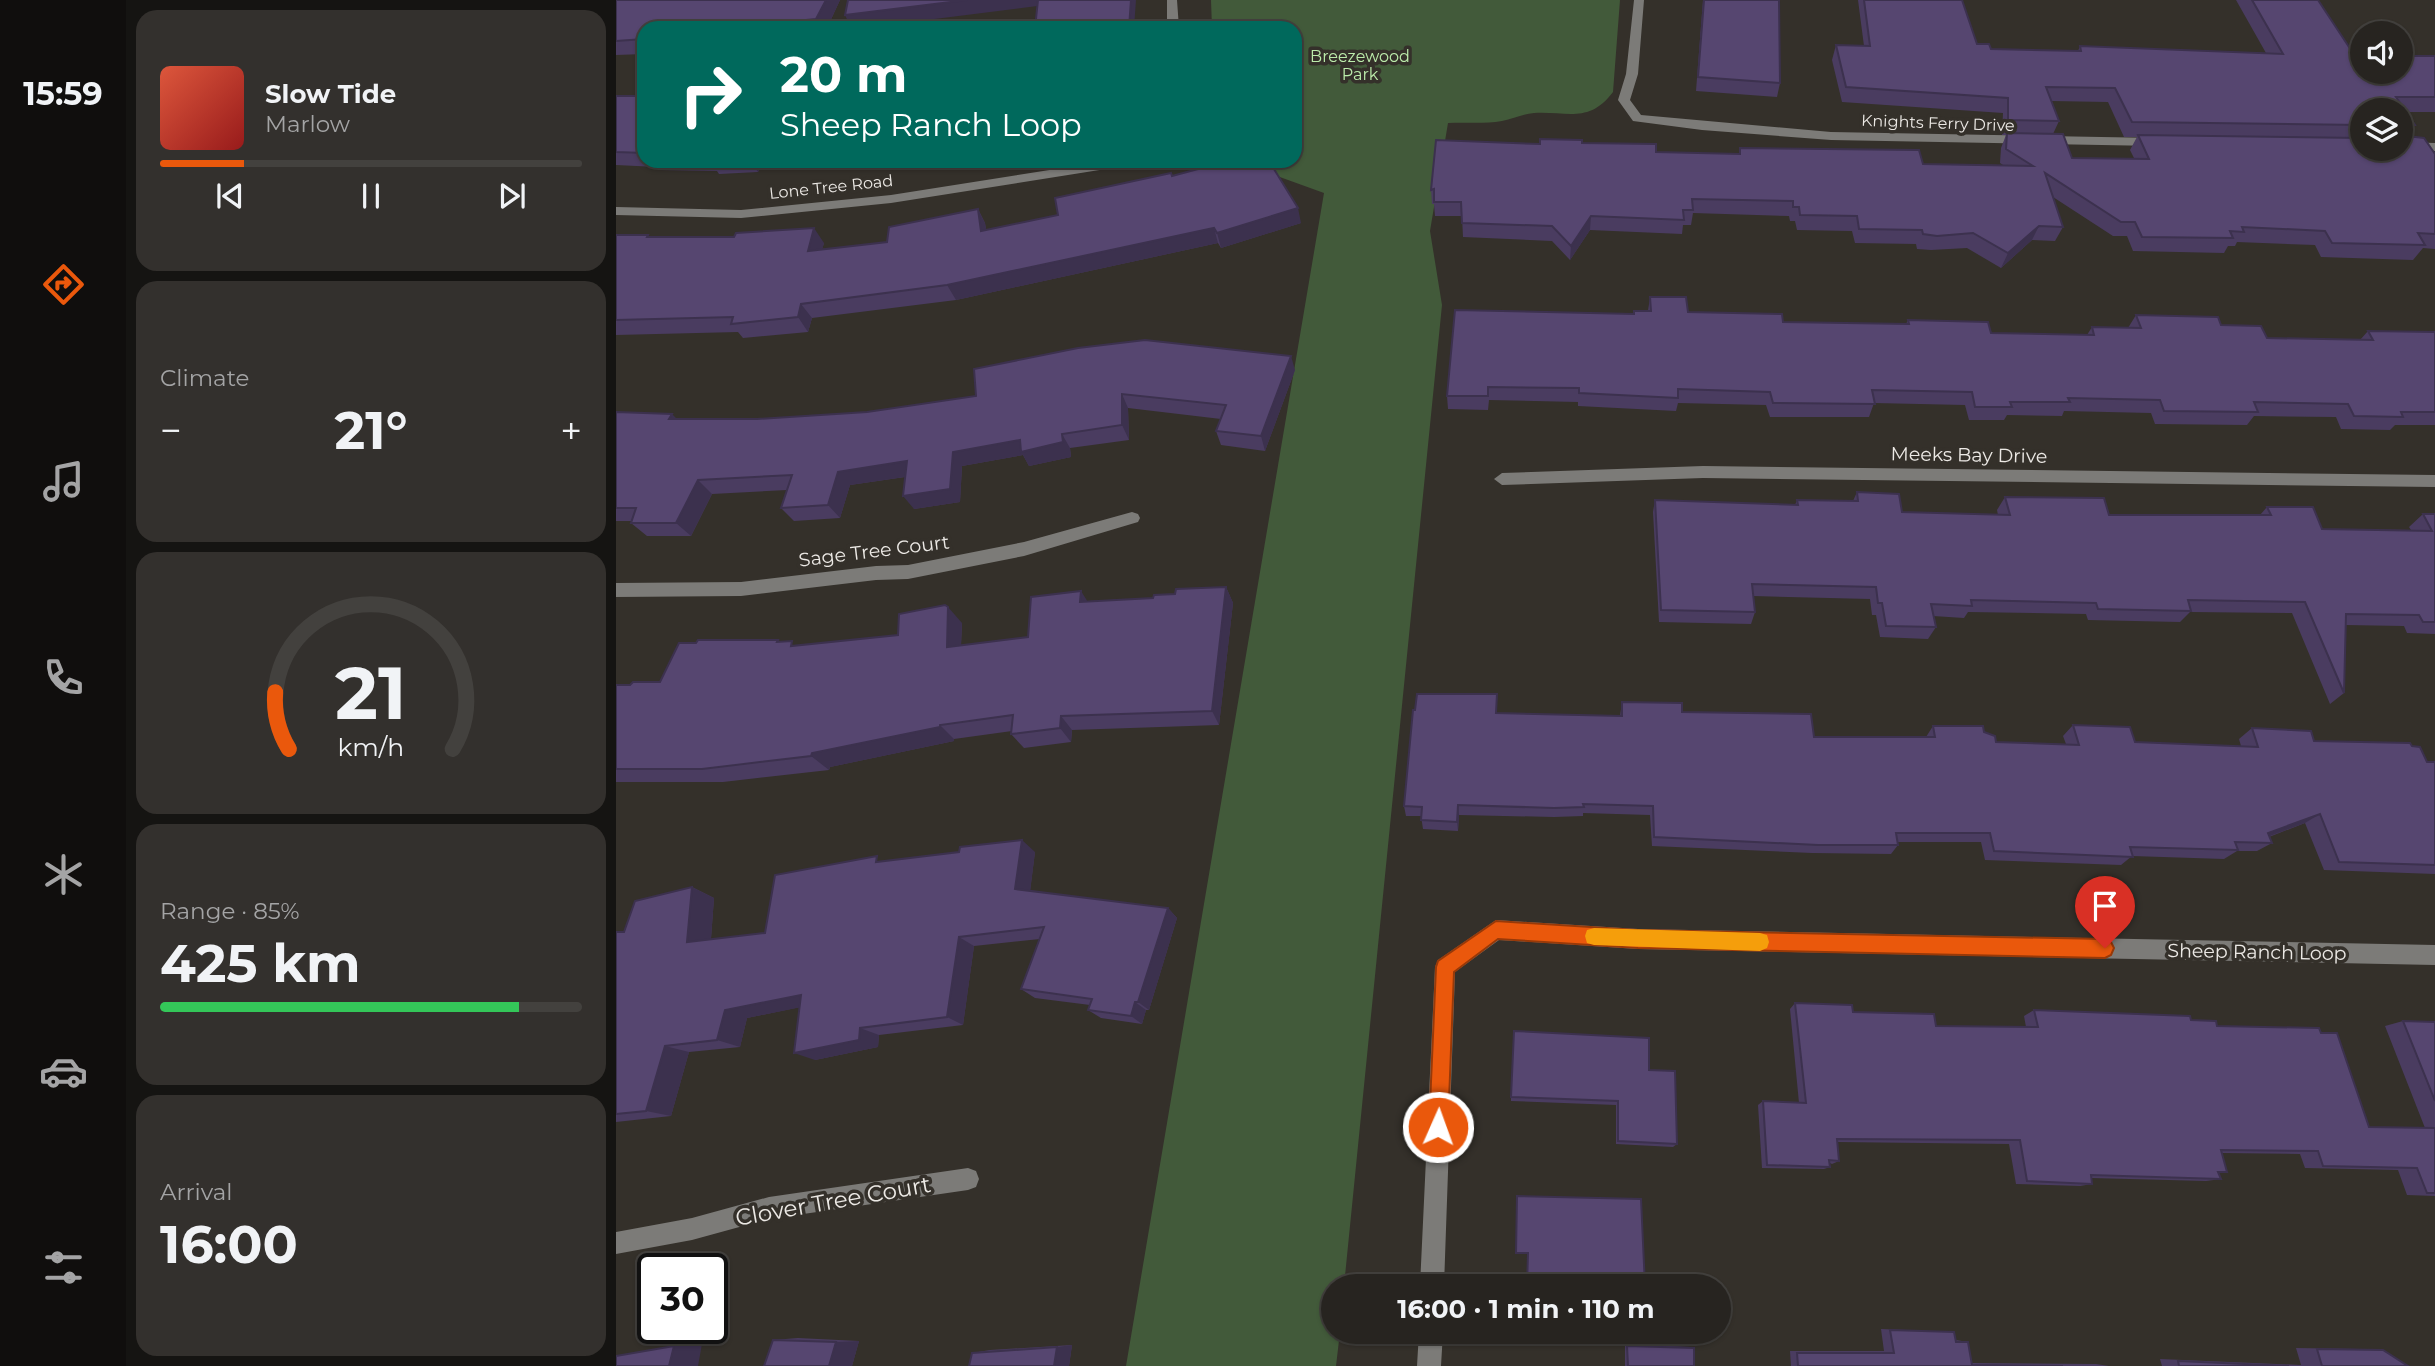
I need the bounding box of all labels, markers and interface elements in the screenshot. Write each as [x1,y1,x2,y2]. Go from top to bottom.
map controls [2350,21,2413,161]
button: sound [2350,21,2413,84]
text: 20 m [780,45,907,104]
park label: Breezewood Park [1310,47,1410,84]
icon: right [665,49,756,140]
text: 15:59 [23,74,103,113]
text: Slow Tide [265,78,396,110]
button: layers [2350,98,2413,161]
text: Sheep Ranch Loop [780,105,1082,144]
text: Marlow [265,110,350,138]
street label: Knights Ferry Drive [1861,111,2015,135]
street label: Lone Tree Road [768,171,894,203]
icon: previous [211,177,249,215]
icon: pause [352,177,390,215]
icon: next [493,177,531,215]
icon: directions [39,260,88,309]
text: Climate [160,364,249,392]
text: 21° [335,399,407,462]
text: − [160,407,182,454]
text: + [560,407,582,454]
street label: Meeks Bay Drive [1890,442,2048,468]
icon: music [39,457,88,506]
street label: Sage Tree Court [797,530,951,572]
text: 21 [335,649,407,737]
icon: phone [39,653,88,702]
text: km/h [338,732,404,762]
icon: climate [39,850,88,899]
pin [2075,876,2135,948]
icon: arrive [2086,887,2124,925]
text: Range · 85% [160,897,300,925]
text: 425 km [160,932,361,995]
street label: Sheep Ranch Loop [2167,939,2347,965]
icon: car [39,1047,88,1096]
position arrow [1401,1090,1475,1164]
street label: Clover Tree Court [733,1170,933,1232]
text: Arrival [160,1178,233,1206]
text: 16:00 [160,1213,298,1276]
icon: filters [39,1243,88,1292]
speed limit sign: 30 [637,1253,728,1344]
text: 16:00 · 1 min · 110 m [1397,1293,1655,1325]

